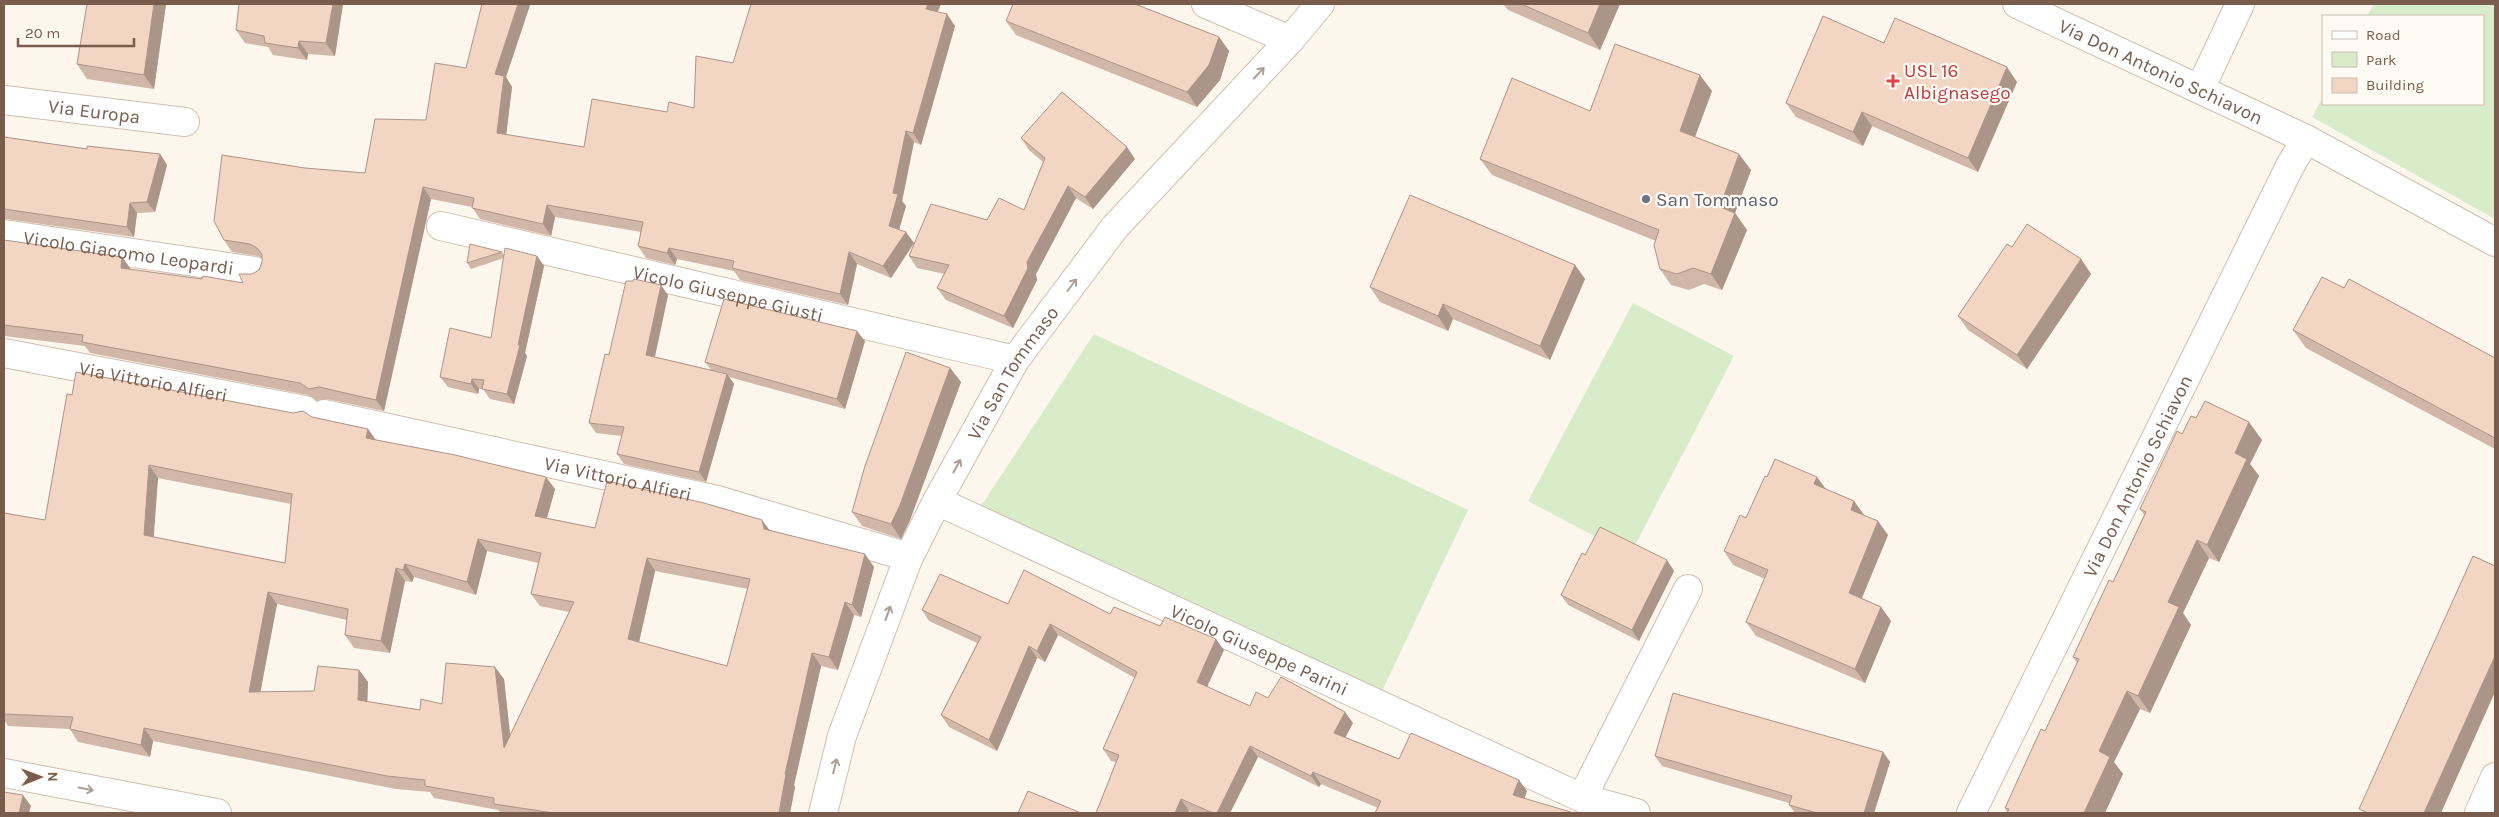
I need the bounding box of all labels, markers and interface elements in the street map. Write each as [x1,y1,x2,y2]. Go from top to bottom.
scale bar [18,15,134,47]
street label: Via Don Antonio Schiavon [2055,15,2266,129]
legend [2322,15,2484,105]
text: 20 m [25,24,60,42]
text: Road [2366,26,2401,44]
text: Park [2366,51,2396,69]
place label: USL 16 Albignasego [1904,60,2011,104]
one-way arrow [1253,67,1265,79]
marker: USL 16 Albignasego [1886,74,1900,88]
text: Building [2366,76,2424,94]
street label: Via Europa [47,95,141,128]
place label: San Tommaso [1656,189,1779,211]
marker: San Tommaso [1640,193,1652,205]
street label: Vicolo Giacomo Leopardi [22,227,235,280]
street label: Vicolo Giuseppe Giusti [631,261,825,327]
one-way arrow [1066,279,1077,292]
street label: Via San Tommaso [963,302,1064,444]
street label: Via Vittorio Alfieri [77,357,229,407]
street label: Via Don Antonio Schiavon [2079,372,2197,581]
street label: Via Vittorio Alfieri [542,452,694,506]
one-way arrow [952,459,962,473]
street label: Vicolo Giuseppe Parini [1167,600,1351,701]
one-way arrow [884,605,893,621]
north arrow [15,752,65,802]
one-way arrow [831,758,840,774]
text: N [44,772,61,782]
one-way arrow [78,784,94,794]

